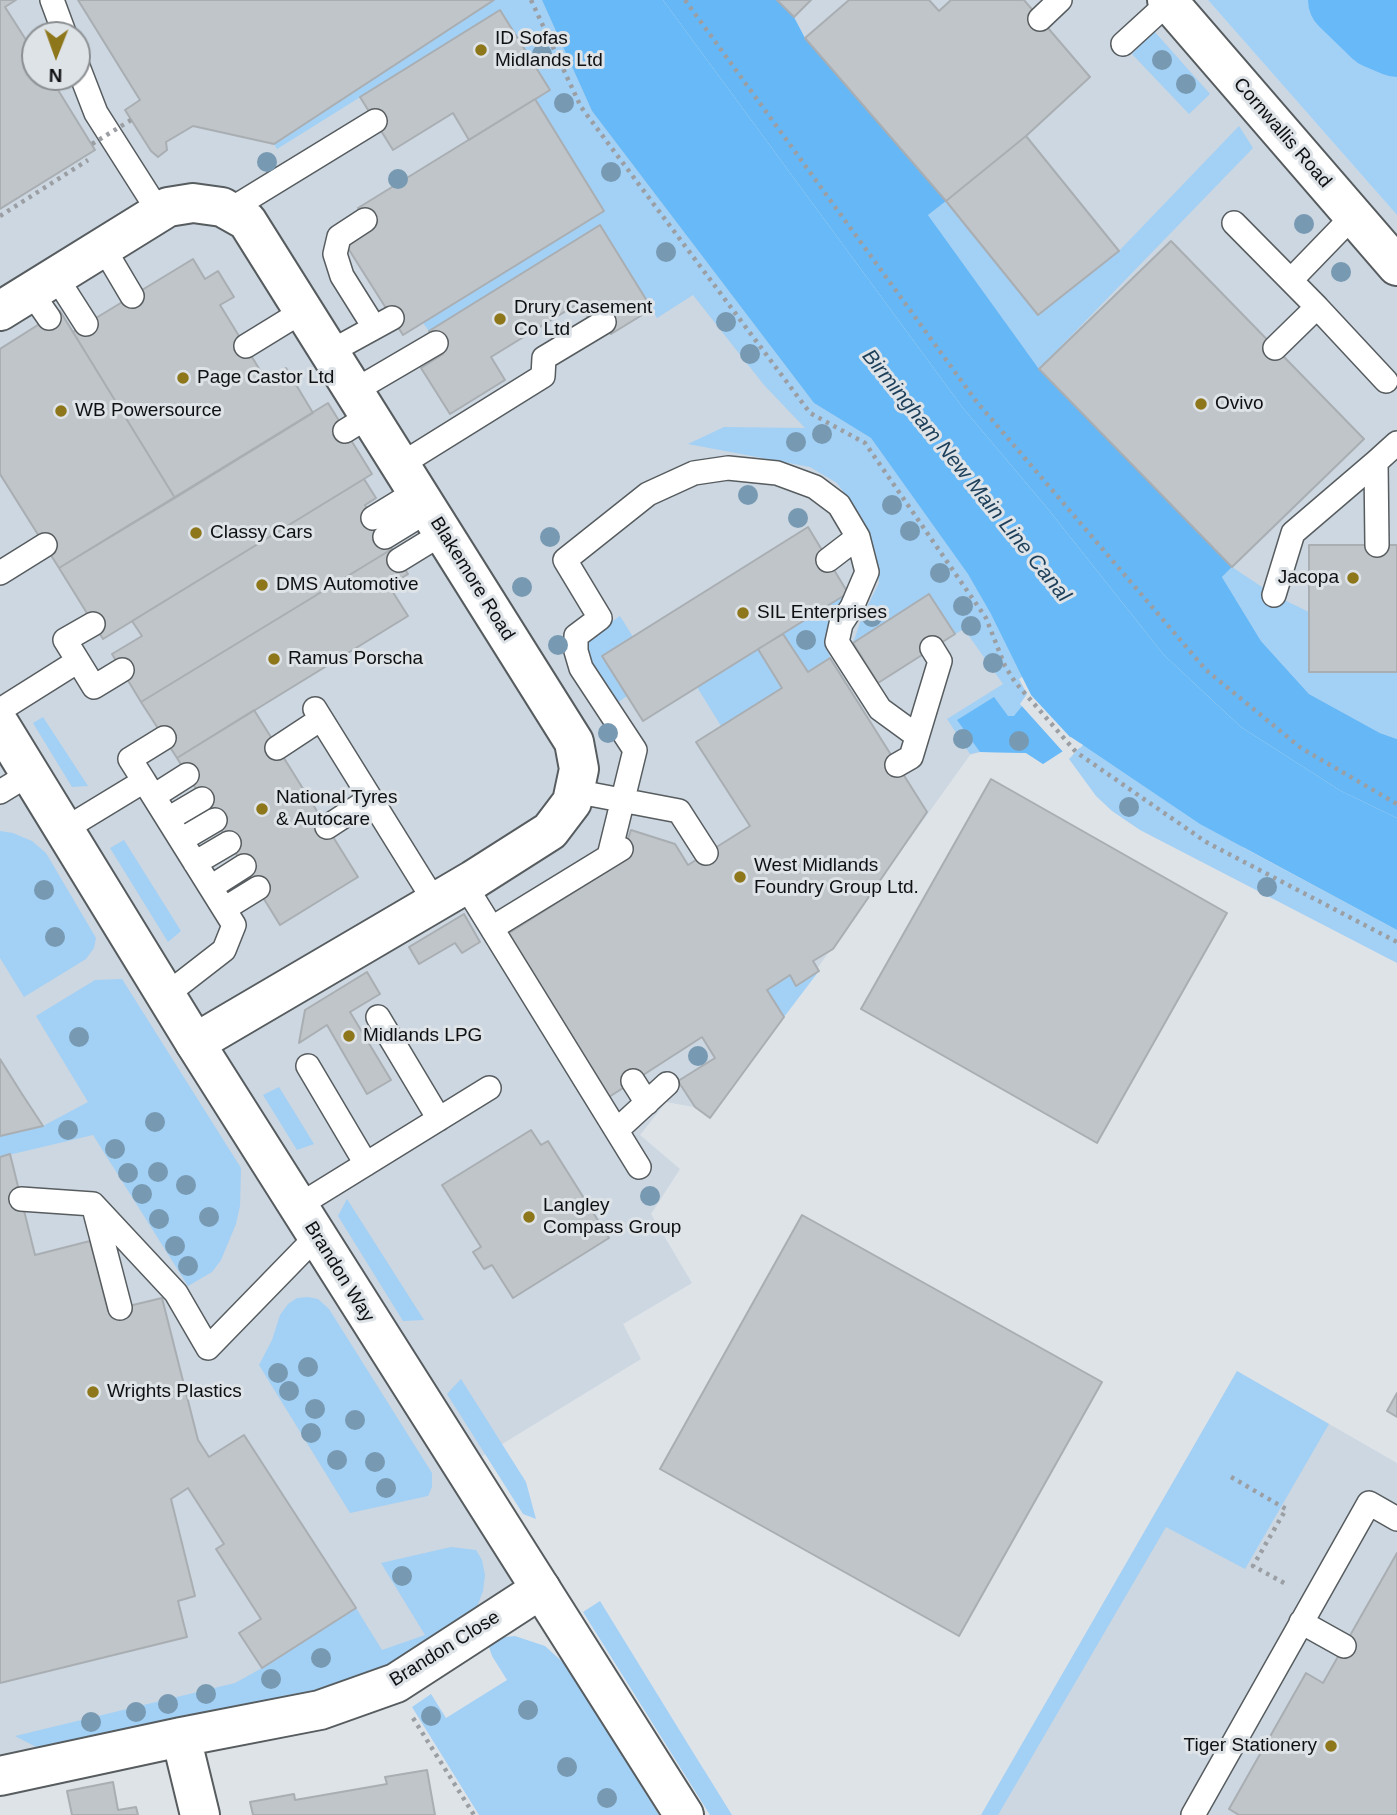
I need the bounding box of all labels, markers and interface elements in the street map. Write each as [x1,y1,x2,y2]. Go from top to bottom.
north arrow [21,21,91,91]
place label: ID Sofas Midlands Ltd [495,28,603,72]
marker: ID Sofas Midlands Ltd [473,42,489,58]
text: N [49,65,63,86]
street label: Cornwallis Road [1228,73,1336,193]
place label: Drury Casement Co Ltd [514,297,652,341]
marker: Drury Casement Co Ltd [492,311,508,327]
water label: Birmingham New Main Line Canal [856,345,1076,607]
place label: Page Castor Ltd [197,367,334,389]
marker: Page Castor Ltd [175,370,191,386]
place label: Ovivo [1215,393,1264,415]
marker: Ovivo [1193,396,1209,412]
place label: WB Powersource [75,400,222,422]
marker: WB Powersource [53,403,69,419]
street label: Blakemore Road [425,513,519,645]
place label: Classy Cars [210,522,312,544]
marker: Classy Cars [188,525,204,541]
place label: Jacopa [1278,567,1339,589]
marker: Jacopa [1345,570,1361,586]
place label: DMS Automotive [276,574,419,596]
marker: DMS Automotive [254,577,270,593]
place label: SIL Enterprises [757,602,887,624]
marker: SIL Enterprises [735,605,751,621]
place label: Ramus Porscha [288,648,423,670]
marker: Ramus Porscha [266,651,282,667]
place label: National Tyres & Autocare [276,787,397,831]
marker: National Tyres & Autocare [254,801,270,817]
place label: West Midlands Foundry Group Ltd. [754,855,919,899]
marker: West Midlands Foundry Group Ltd. [732,869,748,885]
place label: Midlands LPG [363,1025,482,1047]
marker: Midlands LPG [341,1028,357,1044]
place label: Langley Compass Group [543,1195,681,1239]
marker: Langley Compass Group [521,1209,537,1225]
street label: Brandon Way [299,1217,379,1327]
place label: Wrights Plastics [107,1381,242,1403]
marker: Wrights Plastics [85,1384,101,1400]
street label: Brandon Close [386,1606,504,1692]
place label: Tiger Stationery [1184,1735,1317,1757]
marker: Tiger Stationery [1323,1738,1339,1754]

